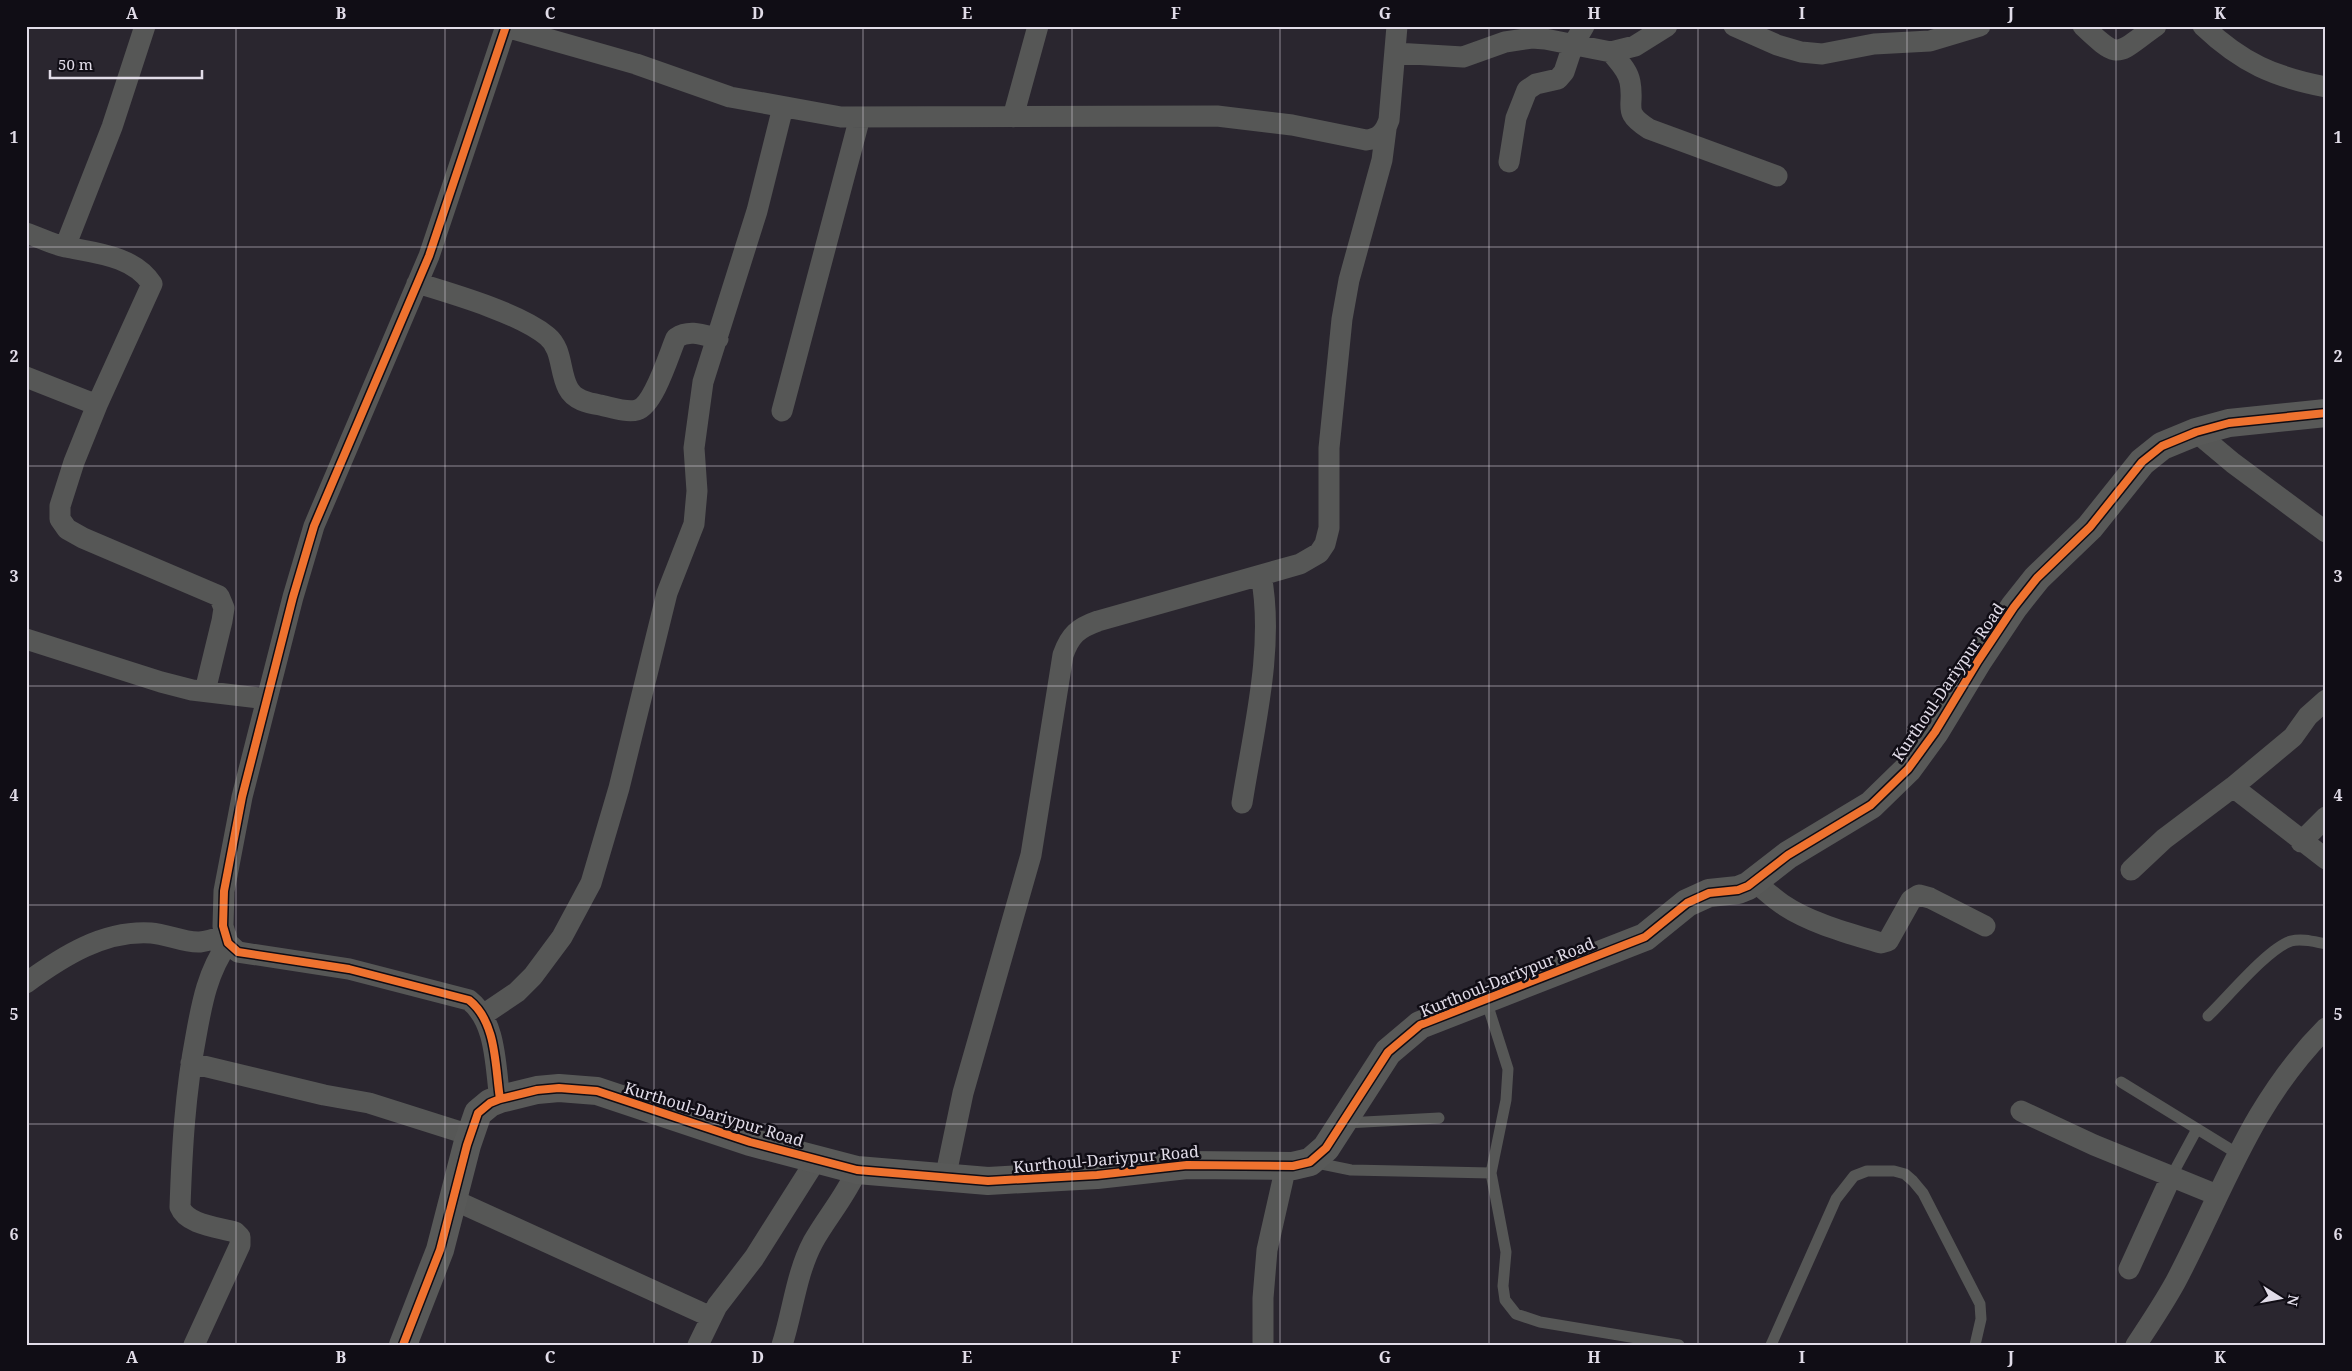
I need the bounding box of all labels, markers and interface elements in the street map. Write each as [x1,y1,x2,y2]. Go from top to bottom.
text: A [126,2,139,24]
text: B [336,2,347,24]
text: C [545,2,556,24]
text: D [752,2,764,24]
text: E [962,2,972,24]
text: F [1171,2,1181,24]
text: G [1379,2,1391,24]
text: H [1587,2,1601,24]
text: I [1799,2,1805,24]
text: J [2007,2,2015,24]
text: K [2214,2,2226,24]
scale bar [50,48,202,80]
text: 50 m [58,54,93,74]
text: 1 [9,126,19,148]
text: 1 [2333,126,2343,148]
text: 2 [9,345,19,367]
text: 2 [2333,345,2343,367]
text: 3 [9,565,19,587]
text: 3 [2333,565,2343,587]
street label: Kurthoul-Dariypur Road [1887,599,2009,765]
text: 4 [9,784,19,806]
text: 4 [2333,784,2343,806]
street label: Kurthoul-Dariypur Road [1417,932,1598,1022]
text: 5 [9,1003,19,1025]
text: 5 [2333,1003,2343,1025]
street label: Kurthoul-Dariypur Road [622,1076,806,1152]
street label: Kurthoul-Dariypur Road [1012,1140,1200,1178]
text: 6 [9,1223,19,1245]
text: 6 [2333,1223,2343,1245]
north arrow [2254,1274,2304,1324]
text: N [2283,1293,2304,1308]
text: A [126,1346,139,1368]
text: B [336,1346,347,1368]
text: C [545,1346,556,1368]
text: D [752,1346,764,1368]
text: E [962,1346,972,1368]
text: F [1171,1346,1181,1368]
text: G [1379,1346,1391,1368]
text: H [1587,1346,1601,1368]
text: I [1799,1346,1805,1368]
text: J [2007,1346,2015,1368]
text: K [2214,1346,2226,1368]

